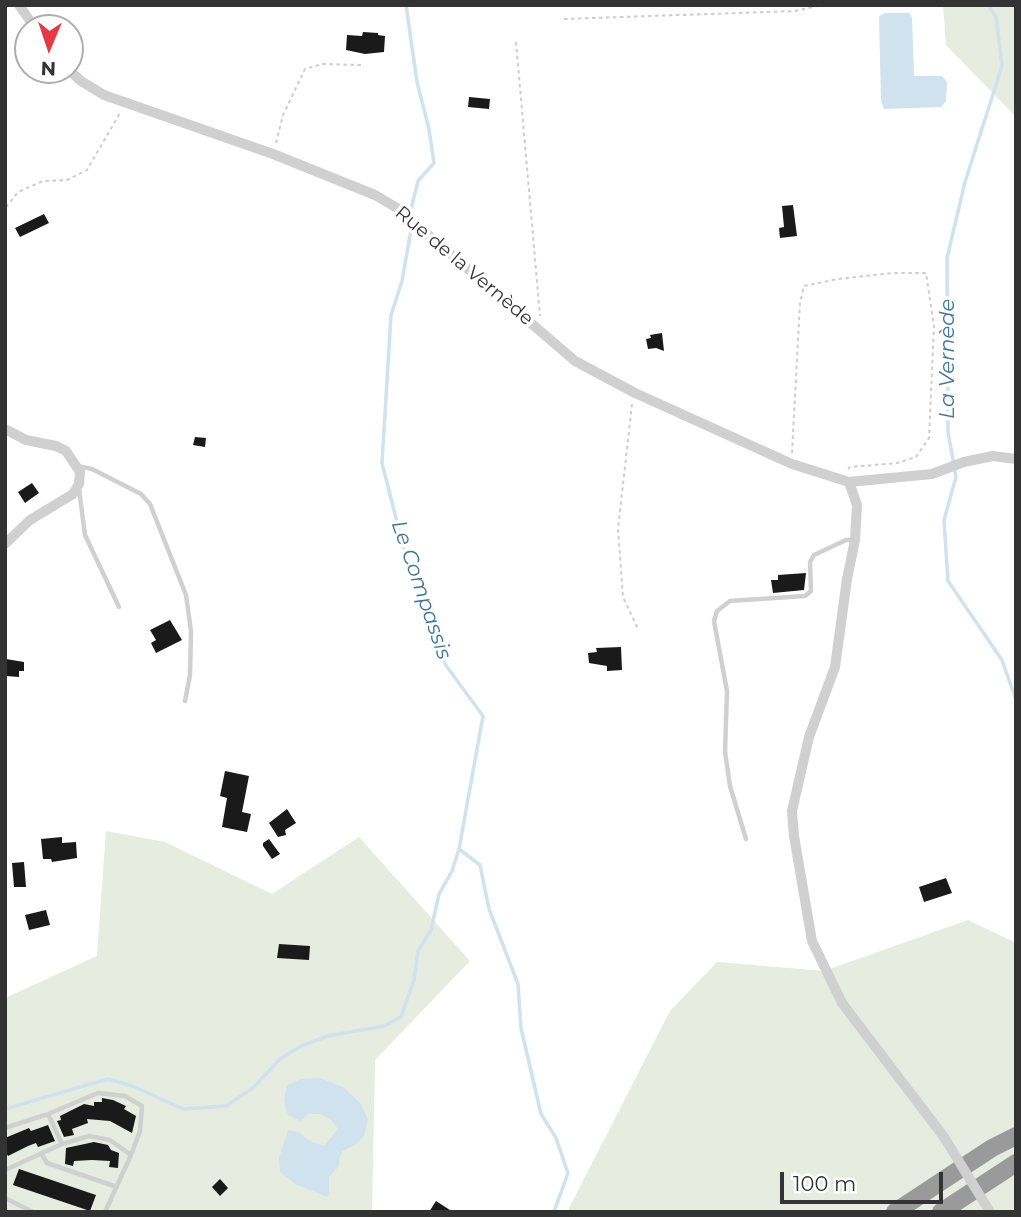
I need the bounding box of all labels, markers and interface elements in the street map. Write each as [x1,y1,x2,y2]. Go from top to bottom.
north arrow [14,14,84,84]
text: N [40,57,56,80]
street label: Rue de la Vernède [390,202,538,330]
water label: La Vernède [935,299,961,419]
water label: Le Compassis [385,517,457,663]
scale bar [783,1158,946,1202]
text: 100 m [793,1171,856,1196]

